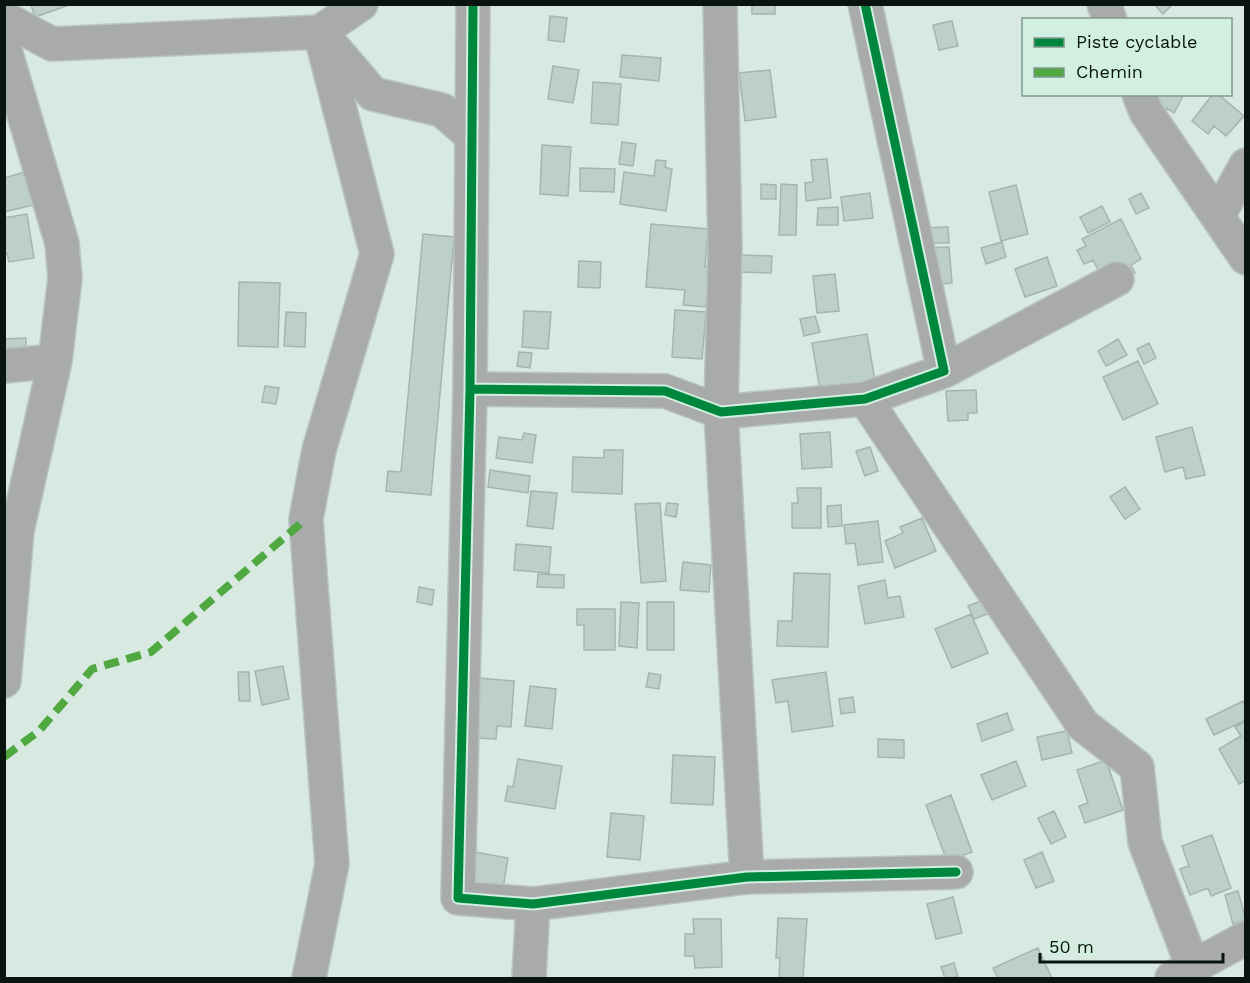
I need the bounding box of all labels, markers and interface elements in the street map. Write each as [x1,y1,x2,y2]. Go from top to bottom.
legend [1022,18,1232,96]
text: Piste cyclable [1076,31,1197,52]
text: Chemin [1076,61,1143,82]
scale bar [1040,926,1223,964]
text: 50 m [1049,936,1094,957]

